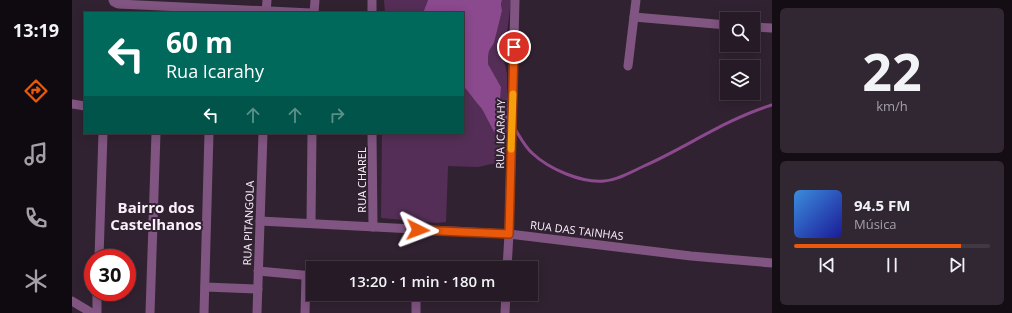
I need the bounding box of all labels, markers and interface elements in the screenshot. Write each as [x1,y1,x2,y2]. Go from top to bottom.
map controls [720,12,760,100]
button: search [720,12,760,52]
text: 13:19 [13,18,59,42]
text: 60 m [166,23,233,61]
icon: left [100,28,152,80]
pin [497,30,531,64]
text: 22 [862,35,922,106]
icon: arrive [503,36,525,58]
text: Rua Icarahy [166,59,264,83]
button: layers [720,60,760,100]
icon: directions [22,77,50,105]
text: km/h [876,97,908,115]
street label: RUA ICARAHY [492,98,508,169]
icon: left [200,104,222,126]
icon: ahead [242,104,264,126]
icon: ahead [284,104,306,126]
icon: right [326,104,348,126]
icon: music [22,140,50,168]
street label: RUA CHAREL [354,147,369,213]
street label: RUA PITANGOLA [239,180,257,266]
text: 94.5 FM [854,195,910,215]
district label: Bairro dos Castelhanos [110,197,202,234]
icon: phone [22,204,50,232]
position arrow [397,209,439,251]
text: Música [854,215,897,233]
street label: RUA DAS TAINHAS [529,217,625,243]
speed limit sign: 30 [84,249,136,301]
icon: previous [816,254,838,276]
icon: pause [881,254,903,276]
icon: next [946,254,968,276]
icon: climate [22,267,50,295]
text: 13:20 · 1 min · 180 m [349,271,495,291]

